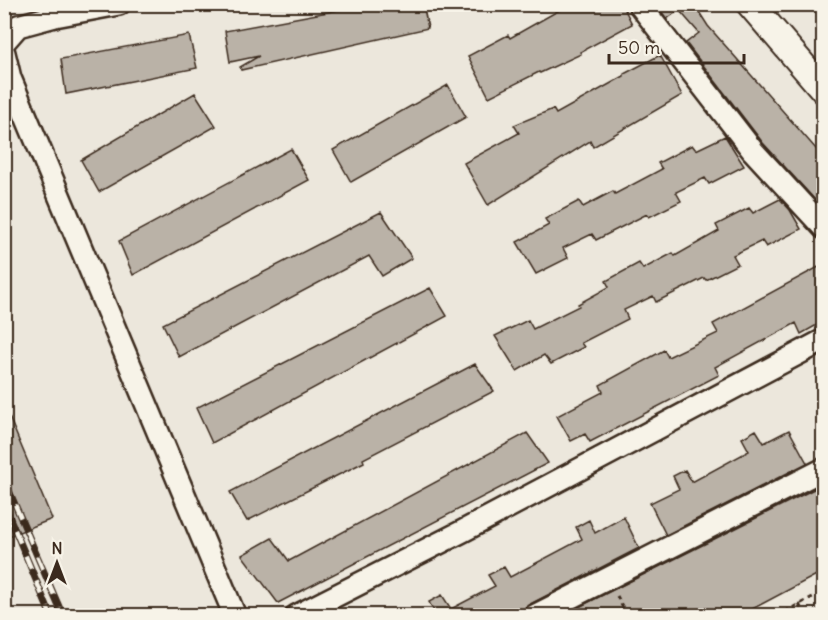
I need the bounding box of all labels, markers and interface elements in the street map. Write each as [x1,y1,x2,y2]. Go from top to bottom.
scale bar [609,27,744,65]
text: 50 m [618,36,660,59]
north arrow [27,533,87,593]
text: N [51,538,63,558]

